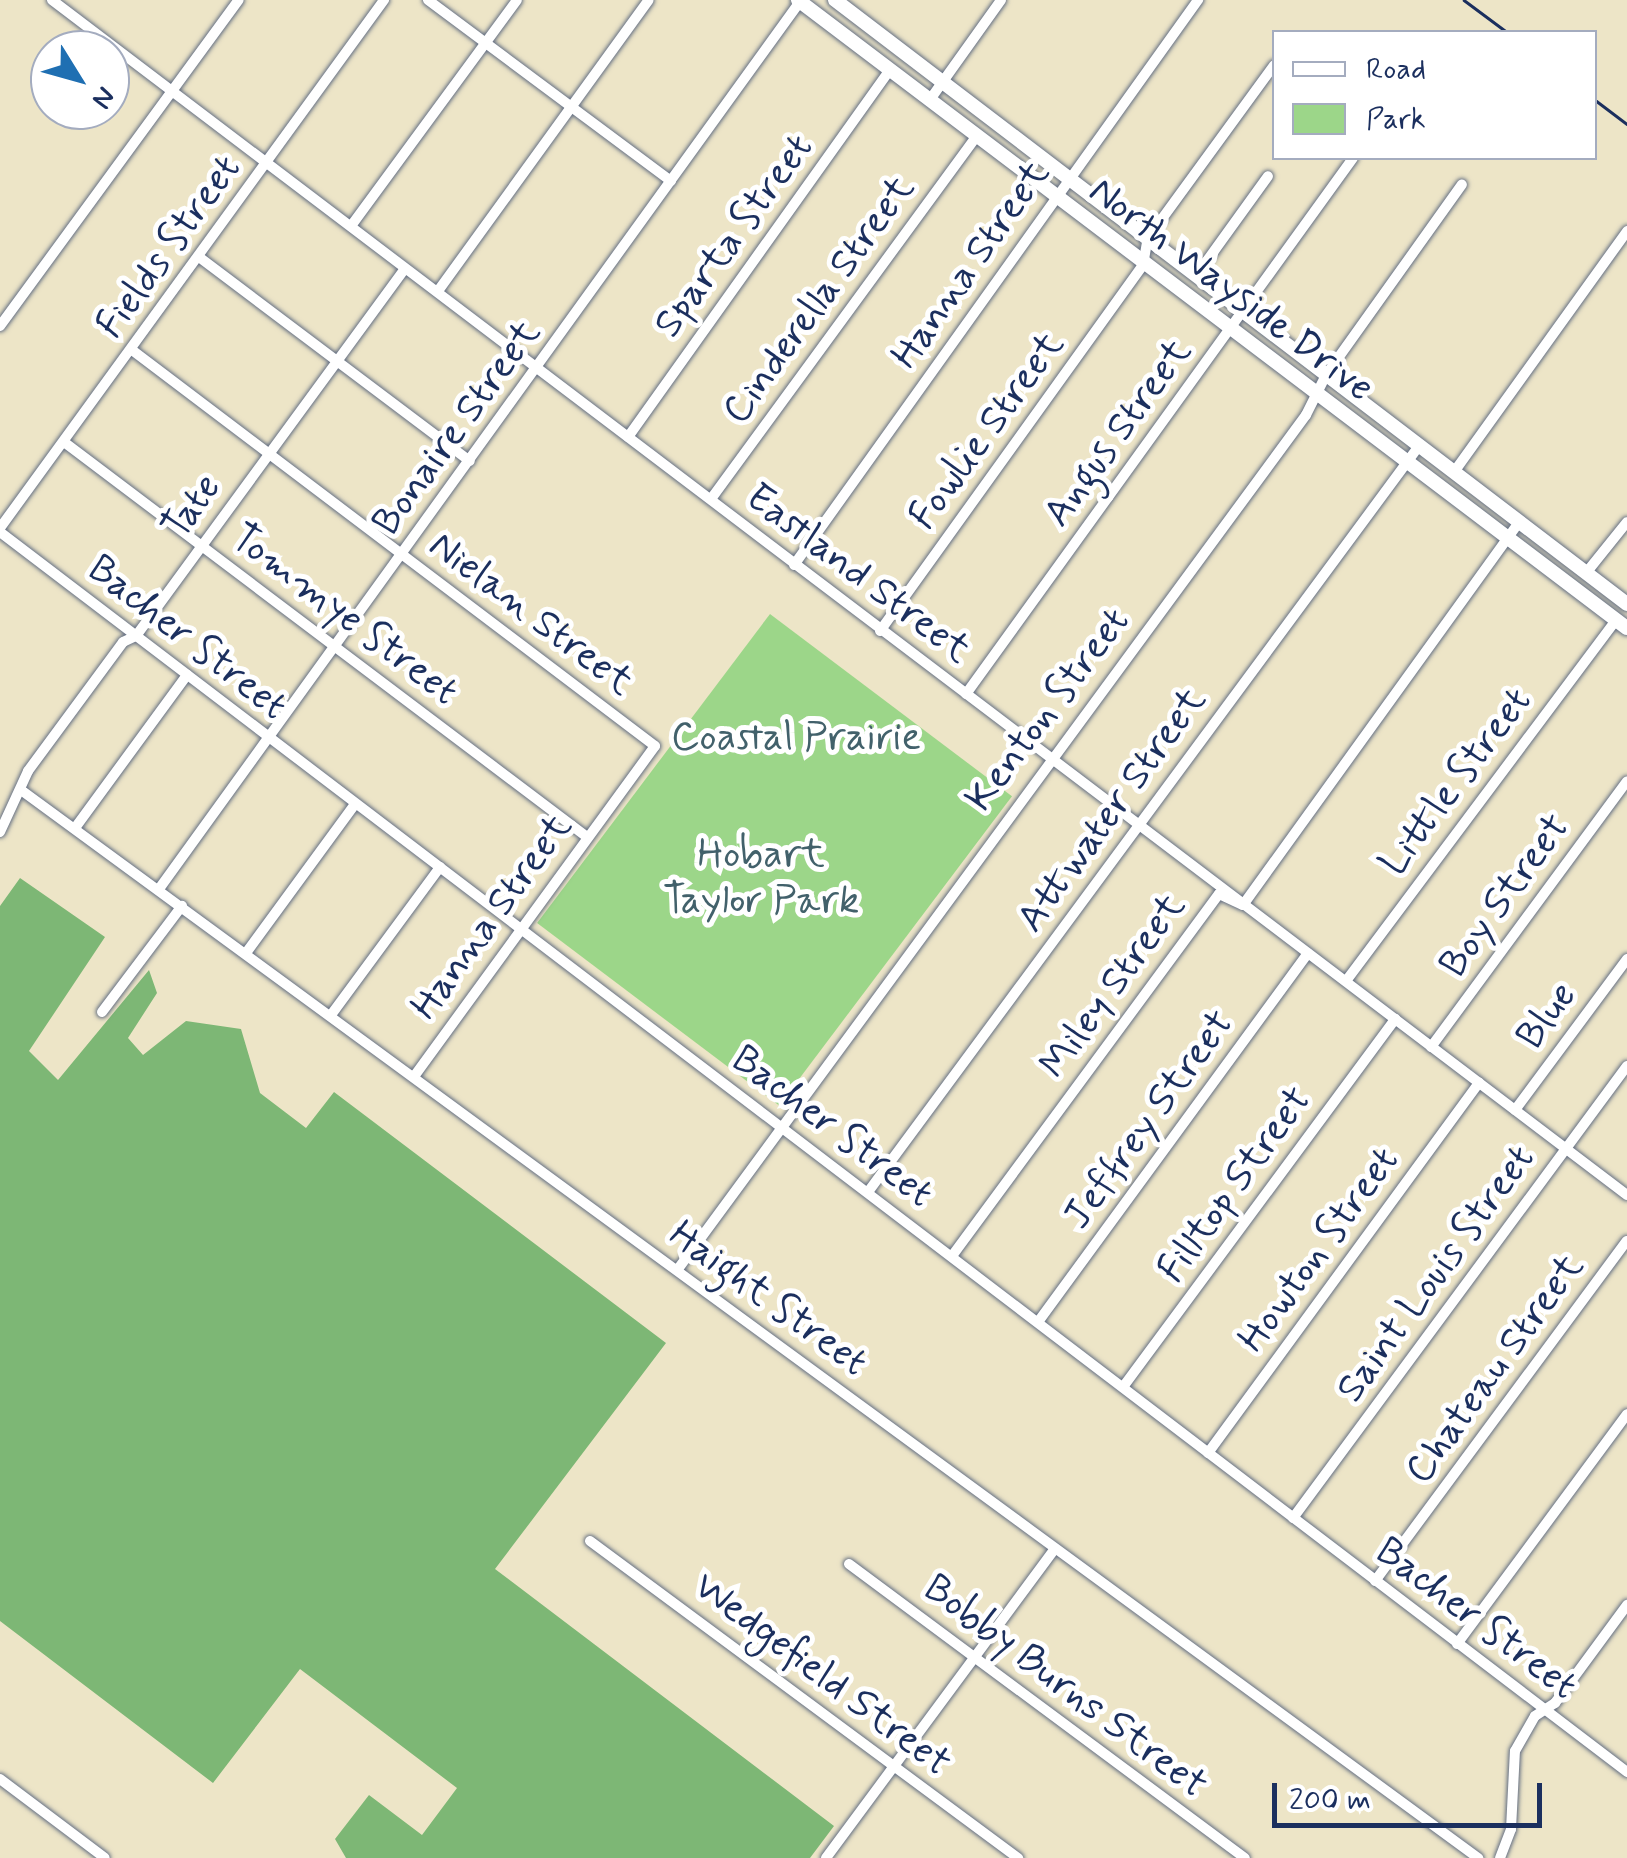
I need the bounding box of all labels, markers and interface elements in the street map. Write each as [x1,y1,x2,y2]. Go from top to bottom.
north arrow [30,30,130,130]
legend [1272,30,1597,160]
text: Road [1366,50,1426,89]
text: N [82,79,123,116]
text: Park [1366,100,1426,139]
street label: Sparta Street [642,122,826,350]
street label: Fields Street [84,143,254,351]
street label: Hanna Street [882,152,1060,378]
street label: Cinderella Street [713,166,925,434]
street label: North Wayside Drive [1080,168,1382,412]
street label: Bonaire Street [363,311,551,545]
street label: Fowlie Street [899,323,1075,539]
street label: Angus Street [1034,330,1202,536]
street label: Tate [152,465,232,549]
street label: Eastland Street [736,474,980,674]
street label: Tommye Street [218,512,470,718]
street label: Nielan Street [419,521,643,707]
street label: Bacher Street [75,543,299,733]
street label: Kenton Street [954,596,1142,824]
street label: Little Street [1368,676,1544,888]
street label: Attwater Street [1007,678,1217,942]
park label: Coastal Prairie [670,714,922,762]
street label: Hanna Street [401,805,583,1029]
street label: Boy Street [1430,806,1580,986]
park label: Hobart Taylor Park [666,831,856,925]
street label: Miley Street [1030,884,1196,1088]
street label: Blue [1507,973,1587,1059]
street label: Jeffrey Street [1054,1002,1244,1238]
street label: Bacher Street [719,1034,945,1220]
street label: Filltop Street [1148,1079,1322,1291]
street label: Saint Louis Street [1325,1133,1547,1415]
street label: Howton Street [1227,1136,1411,1364]
street label: Haight Street [657,1209,879,1389]
street label: Chateau Street [1395,1245,1595,1493]
street label: Bacher Street [1363,1526,1589,1712]
street label: Bobby Burns Street [911,1562,1219,1812]
street label: Wedgefield Street [685,1563,959,1787]
scale bar [1277,1763,1547,1825]
text: 200 m [1289,1781,1371,1820]

